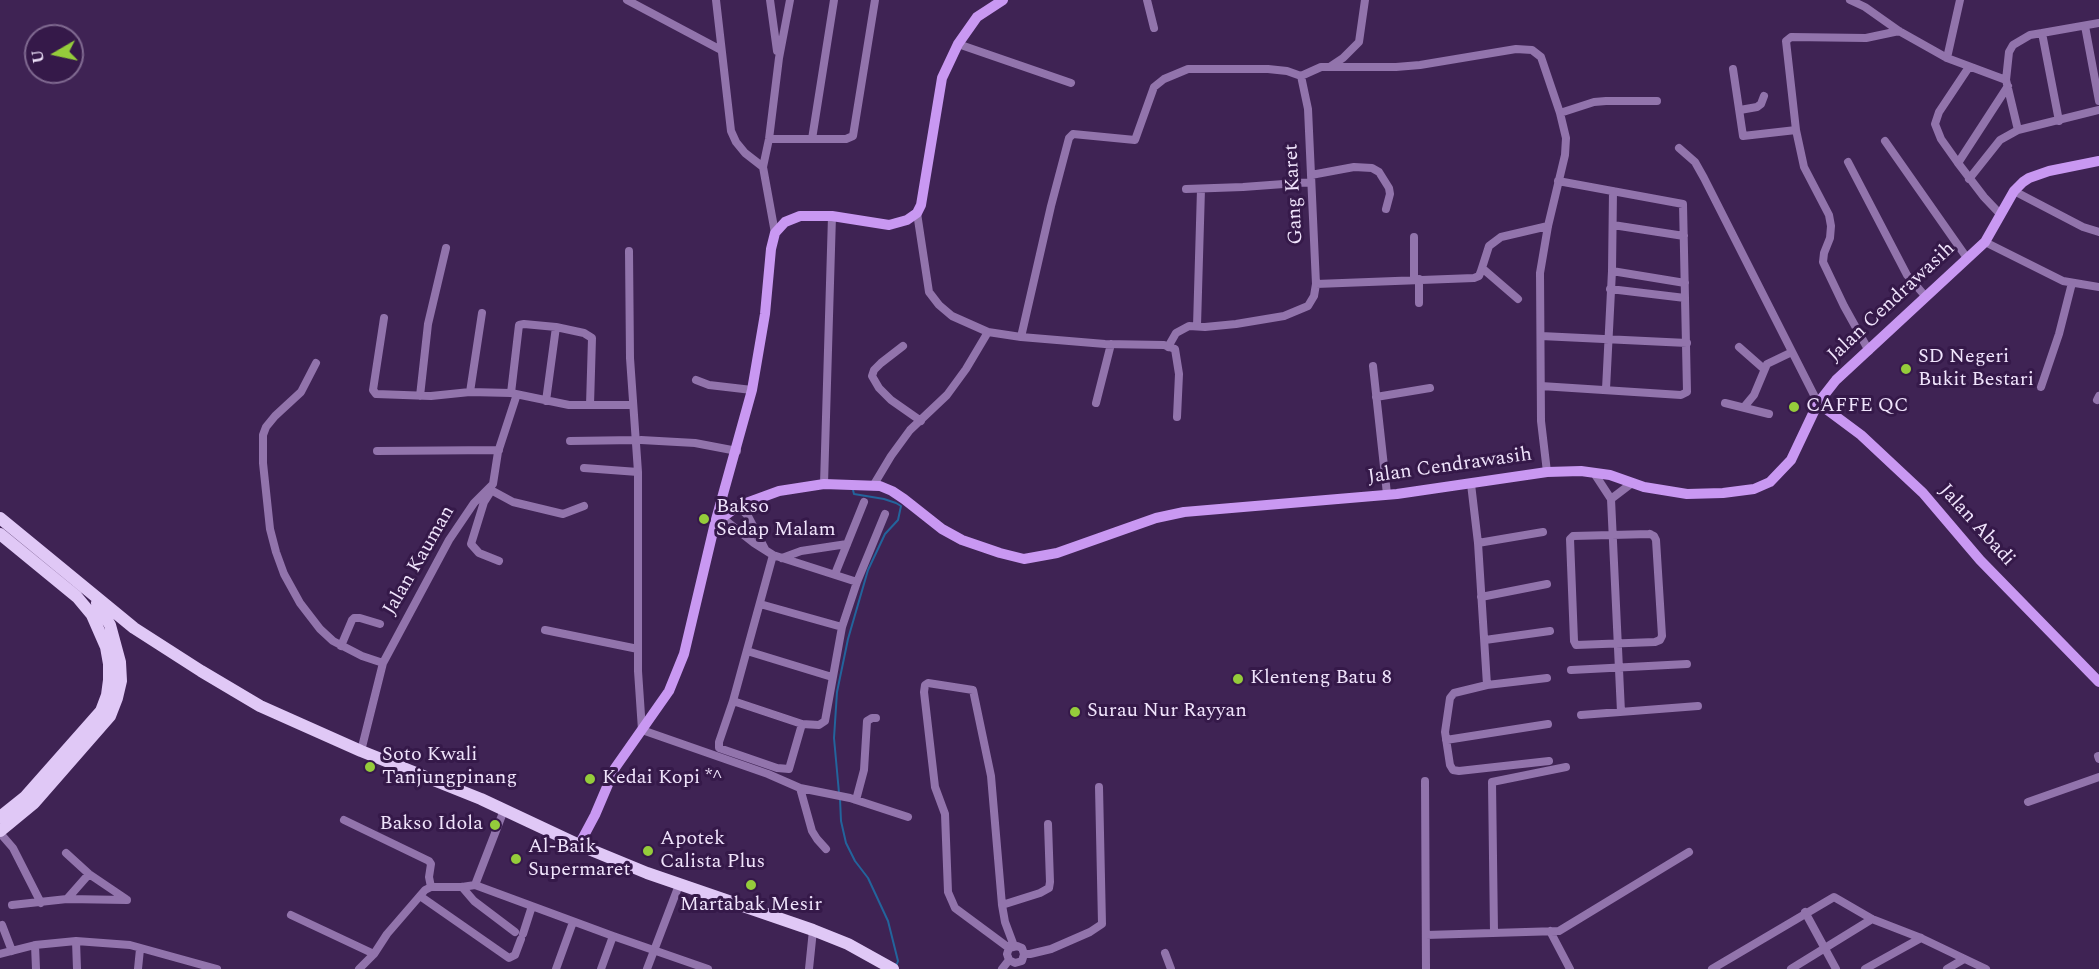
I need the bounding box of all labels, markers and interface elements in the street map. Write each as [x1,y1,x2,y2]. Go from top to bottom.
north arrow [24,24,84,84]
text: U [25,48,51,65]
street label: Gang Karet [1280,143,1310,245]
street label: Jalan Cendrawasih [1823,238,1961,368]
place label: SD Negeri Bukit Bestari [1918,346,2034,393]
marker: SD Negeri Bukit Bestari [1899,362,1913,376]
place label: CAFFE QC [1806,395,1909,419]
marker: CAFFE QC [1787,400,1801,414]
street label: Jalan Cendrawasih [1366,444,1534,490]
street label: Jalan Abadi [1933,480,2019,572]
place label: Bakso Sedap Malam [716,496,836,543]
street label: Jalan Kauman [379,502,461,620]
marker: Bakso Sedap Malam [697,512,711,526]
place label: Klenteng Batu 8 [1250,667,1392,691]
marker: Klenteng Batu 8 [1231,672,1245,686]
place label: Surau Nur Rayyan [1087,700,1247,724]
marker: Surau Nur Rayyan [1068,705,1082,719]
place label: Soto Kwali Tanjungpinang [382,744,517,791]
marker: Soto Kwali Tanjungpinang [363,760,377,774]
place label: Kedai Kopi *^ [602,767,722,791]
marker: Kedai Kopi *^ [583,772,597,786]
place label: Bakso Idola [380,813,483,837]
marker: Bakso Idola [488,818,502,832]
place label: Apotek Calista Plus [660,828,765,875]
place label: Al-Baik Supermaret [528,836,630,883]
marker: Apotek Calista Plus [641,844,655,858]
marker: Al-Baik Supermaret [509,852,523,866]
marker: Martabak Mesir [744,878,758,892]
place label: Martabak Mesir [680,894,822,918]

